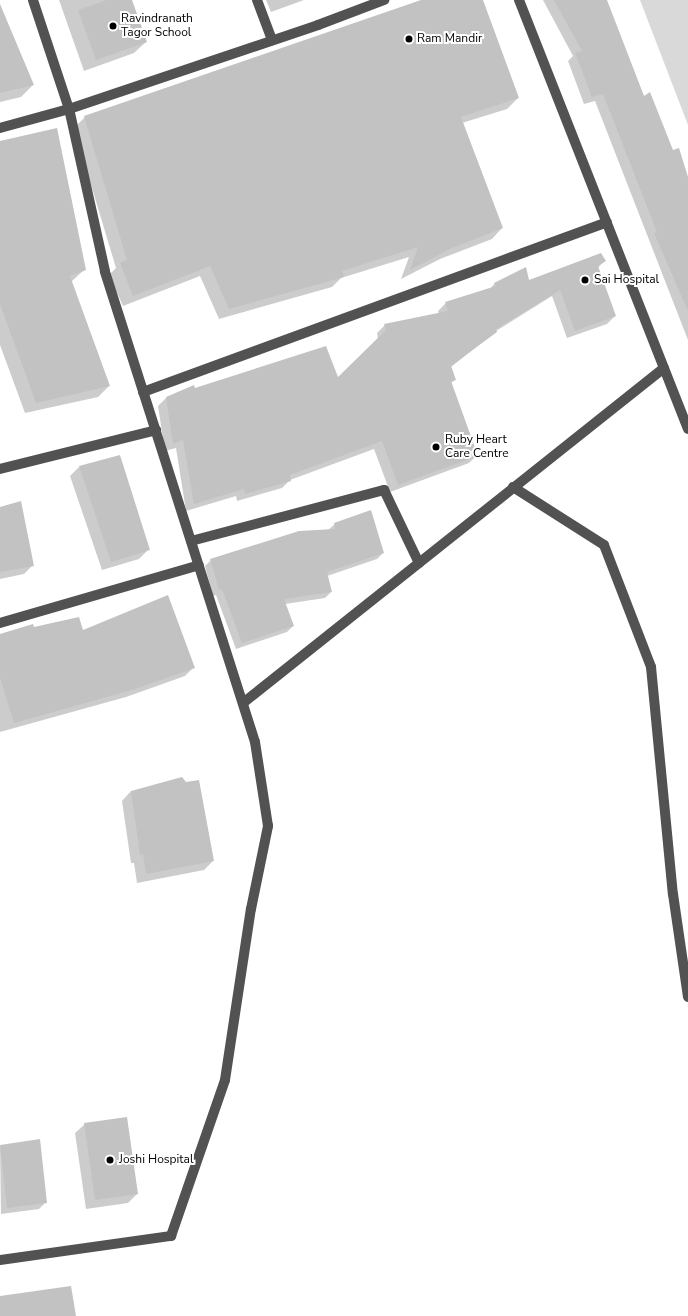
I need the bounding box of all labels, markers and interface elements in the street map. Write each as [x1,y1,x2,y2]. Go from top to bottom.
place label: Ravindranath Tagor School [121,12,193,40]
marker: Ravindranath Tagor School [108,21,118,31]
place label: Ram Mandir [417,32,482,46]
marker: Ram Mandir [404,34,414,44]
place label: Sai Hospital [594,273,659,287]
marker: Sai Hospital [579,274,591,286]
place label: Ruby Heart Care Centre [445,433,509,461]
marker: Ruby Heart Care Centre [430,441,442,453]
place label: Joshi Hospital [119,1153,193,1167]
marker: Joshi Hospital [104,1154,116,1166]

